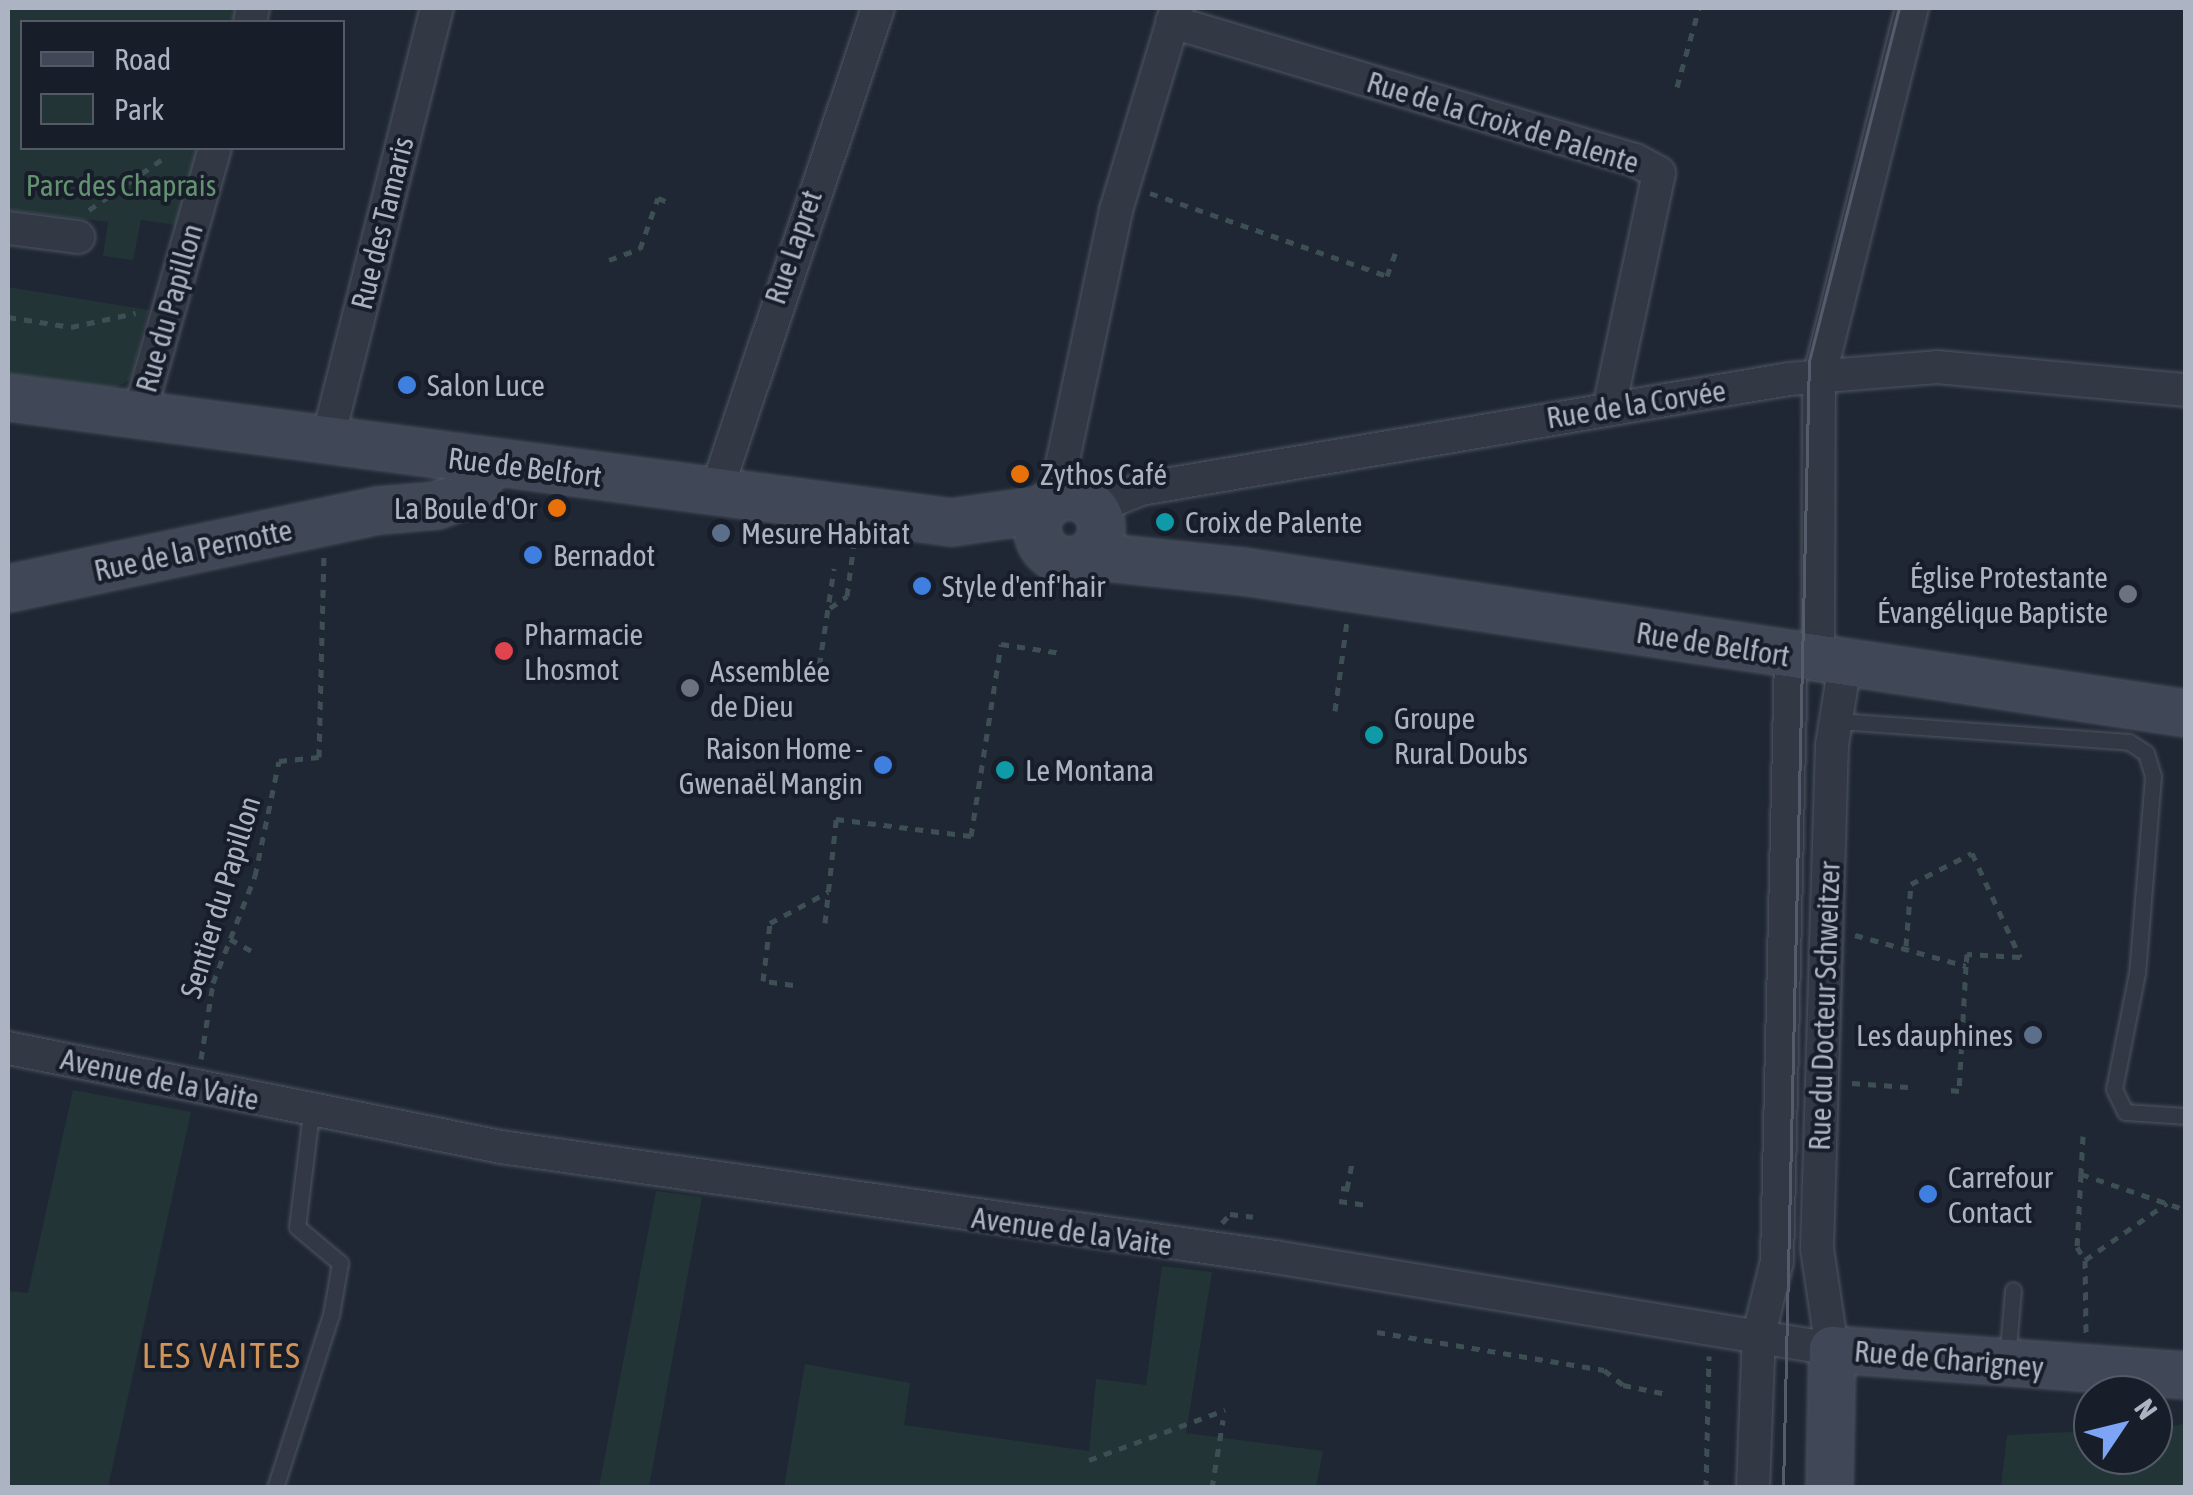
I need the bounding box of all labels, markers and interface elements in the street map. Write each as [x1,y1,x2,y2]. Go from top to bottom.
legend [20,20,345,150]
text: Road [114,42,171,76]
street label: Rue de la Croix de Palente [1363,63,1643,181]
text: Park [114,92,164,126]
street label: Rue des Tamaris [343,133,421,313]
park label: Parc des Chaprais [26,167,216,203]
street label: Rue Lapret [757,185,829,309]
street label: Rue du Papillon [128,220,210,396]
place label: Salon Luce [427,367,545,403]
street label: Rue de la Corvée [1544,372,1728,436]
marker: Salon Luce [396,374,418,396]
street label: Rue de Belfort [446,440,604,494]
place label: Zythos Café [1040,456,1167,492]
marker: Zythos Café [1009,463,1031,485]
place label: La Boule d'Or [394,490,537,526]
marker: La Boule d'Or [546,497,568,519]
place label: Croix de Palente [1185,504,1362,540]
street label: Rue de la Pernotte [91,511,295,589]
marker: Croix de Palente [1154,511,1176,533]
place label: Mesure Habitat [741,515,910,551]
marker: Mesure Habitat [710,522,732,544]
place label: Bernadot [553,537,655,573]
marker: Bernadot [522,544,544,566]
place label: Église Protestante Évangélique Baptiste [1877,559,2108,630]
place label: Style d'enf'hair [942,568,1105,604]
marker: Style d'enf'hair [911,575,933,597]
marker: Église Protestante Évangélique Baptiste [2117,583,2139,605]
street label: Rue de Belfort [1634,614,1792,674]
place label: Pharmacie Lhosmot [524,616,643,686]
marker: Pharmacie Lhosmot [493,640,515,662]
place label: Assemblée de Dieu [710,653,830,724]
marker: Assemblée de Dieu [679,677,701,699]
place label: Groupe Rural Doubs [1394,700,1528,770]
marker: Groupe Rural Doubs [1363,724,1385,746]
place label: Raison Home - Gwenaël Mangin [679,730,863,800]
place label: Le Montana [1025,752,1154,788]
marker: Raison Home - Gwenaël Mangin [872,754,894,776]
marker: Le Montana [994,759,1016,781]
street label: Sentier du Papillon [172,792,268,1002]
street label: Rue du Docteur Schweitzer [1801,861,1847,1151]
place label: Les dauphines [1856,1017,2013,1053]
marker: Les dauphines [2022,1024,2044,1046]
street label: Avenue de la Vaite [58,1040,262,1118]
place label: Carrefour Contact [1948,1159,2052,1230]
marker: Carrefour Contact [1917,1183,1939,1205]
street label: Avenue de la Vaite [970,1199,1174,1263]
street label: Rue de Charigney [1853,1333,2045,1385]
district label: LES VAITES [142,1334,302,1376]
north arrow [2073,1375,2173,1475]
text: N [2128,1393,2164,1425]

